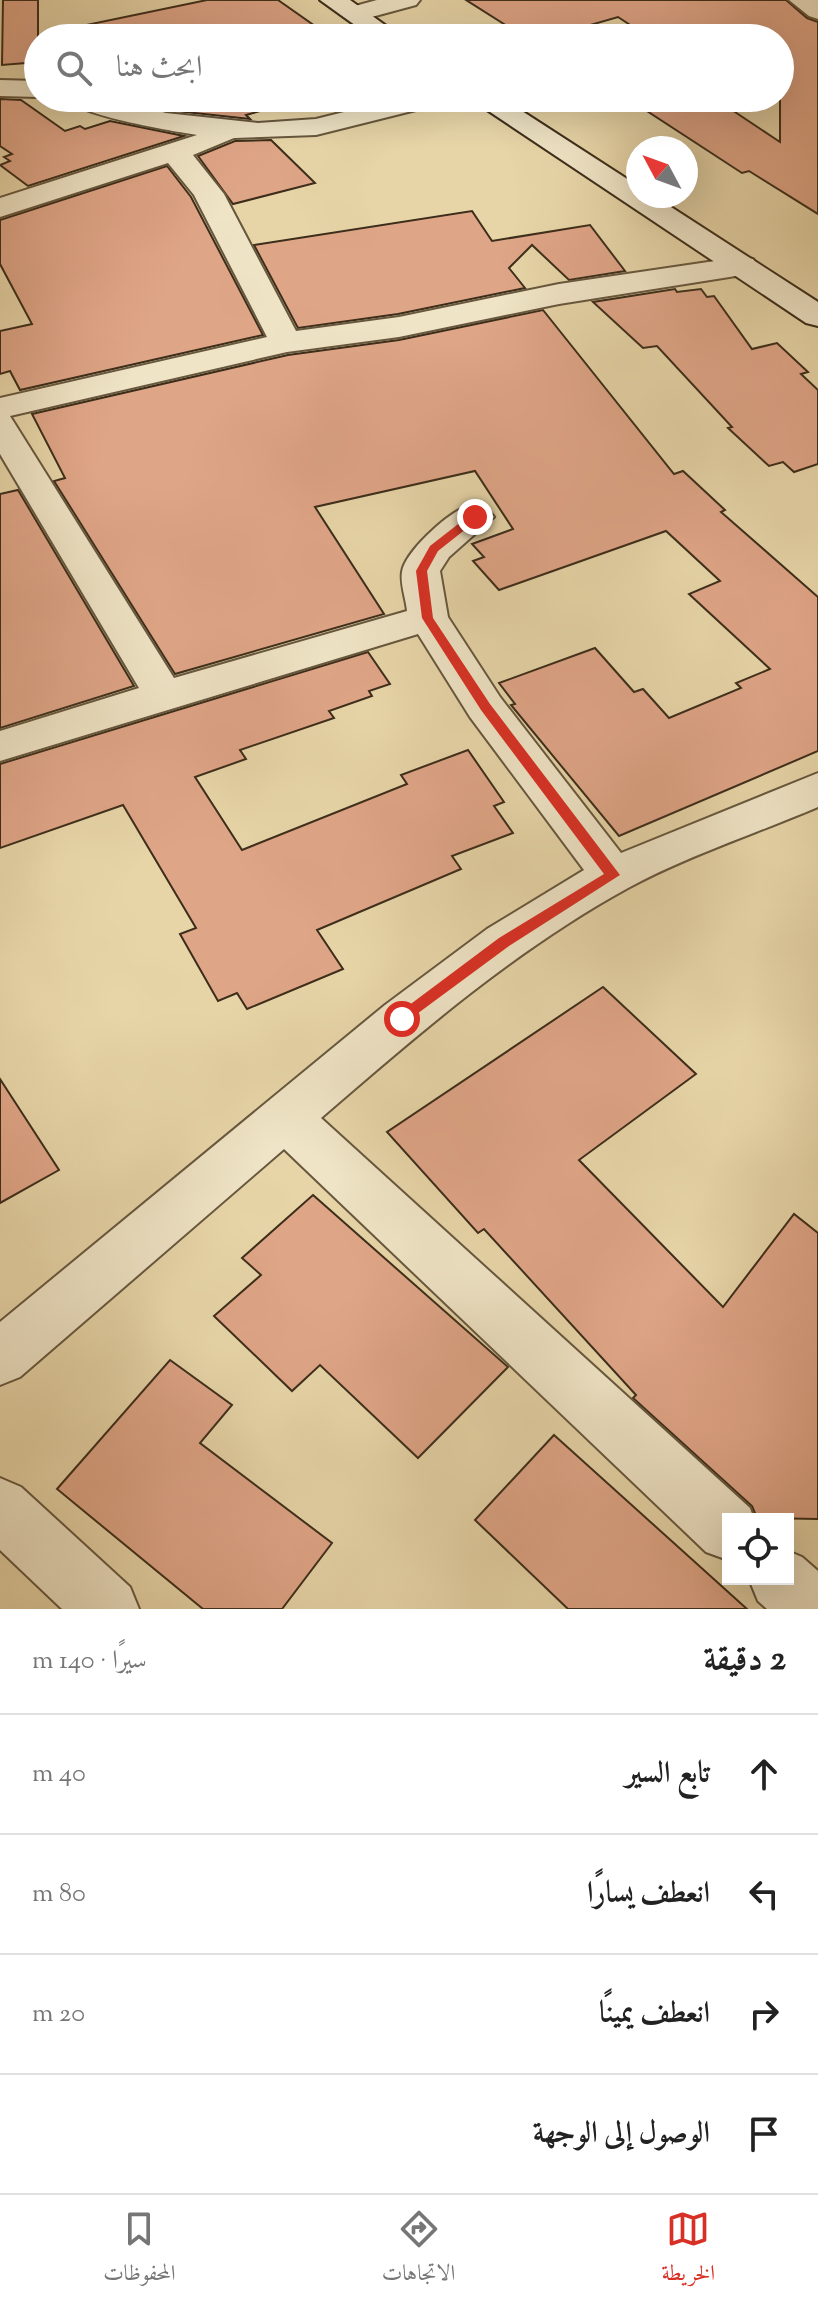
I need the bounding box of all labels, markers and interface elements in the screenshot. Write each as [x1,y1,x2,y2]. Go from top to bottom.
search box [24,24,794,112]
icon: search [52,46,96,90]
text: ابحث هنا [116,47,202,90]
north arrow [626,136,698,208]
route end [457,499,493,535]
route start [384,1001,420,1037]
map controls [722,1513,794,1585]
button: locate [722,1513,794,1585]
text: 2 دقيقة [703,1636,786,1685]
text: سيرًا · 140 m [32,1643,147,1680]
icon: ahead [742,1752,786,1796]
text: تابع السير [625,1753,710,1796]
text: 40 m [32,1756,86,1793]
icon: left [742,1872,786,1916]
text: انعطف يسارًا [587,1873,710,1916]
text: 80 m [32,1876,86,1913]
icon: right [742,1992,786,2036]
text: انعطف يمينًا [599,1993,710,2036]
text: 20 m [32,1996,85,2033]
icon: arrive [742,2112,786,2156]
text: الوصول إلى الوجهة [533,2113,710,2156]
tab: المحفوظات [103,2207,176,2294]
tab: الاتجاهات [382,2207,455,2294]
tab: الخريطة [661,2207,715,2294]

